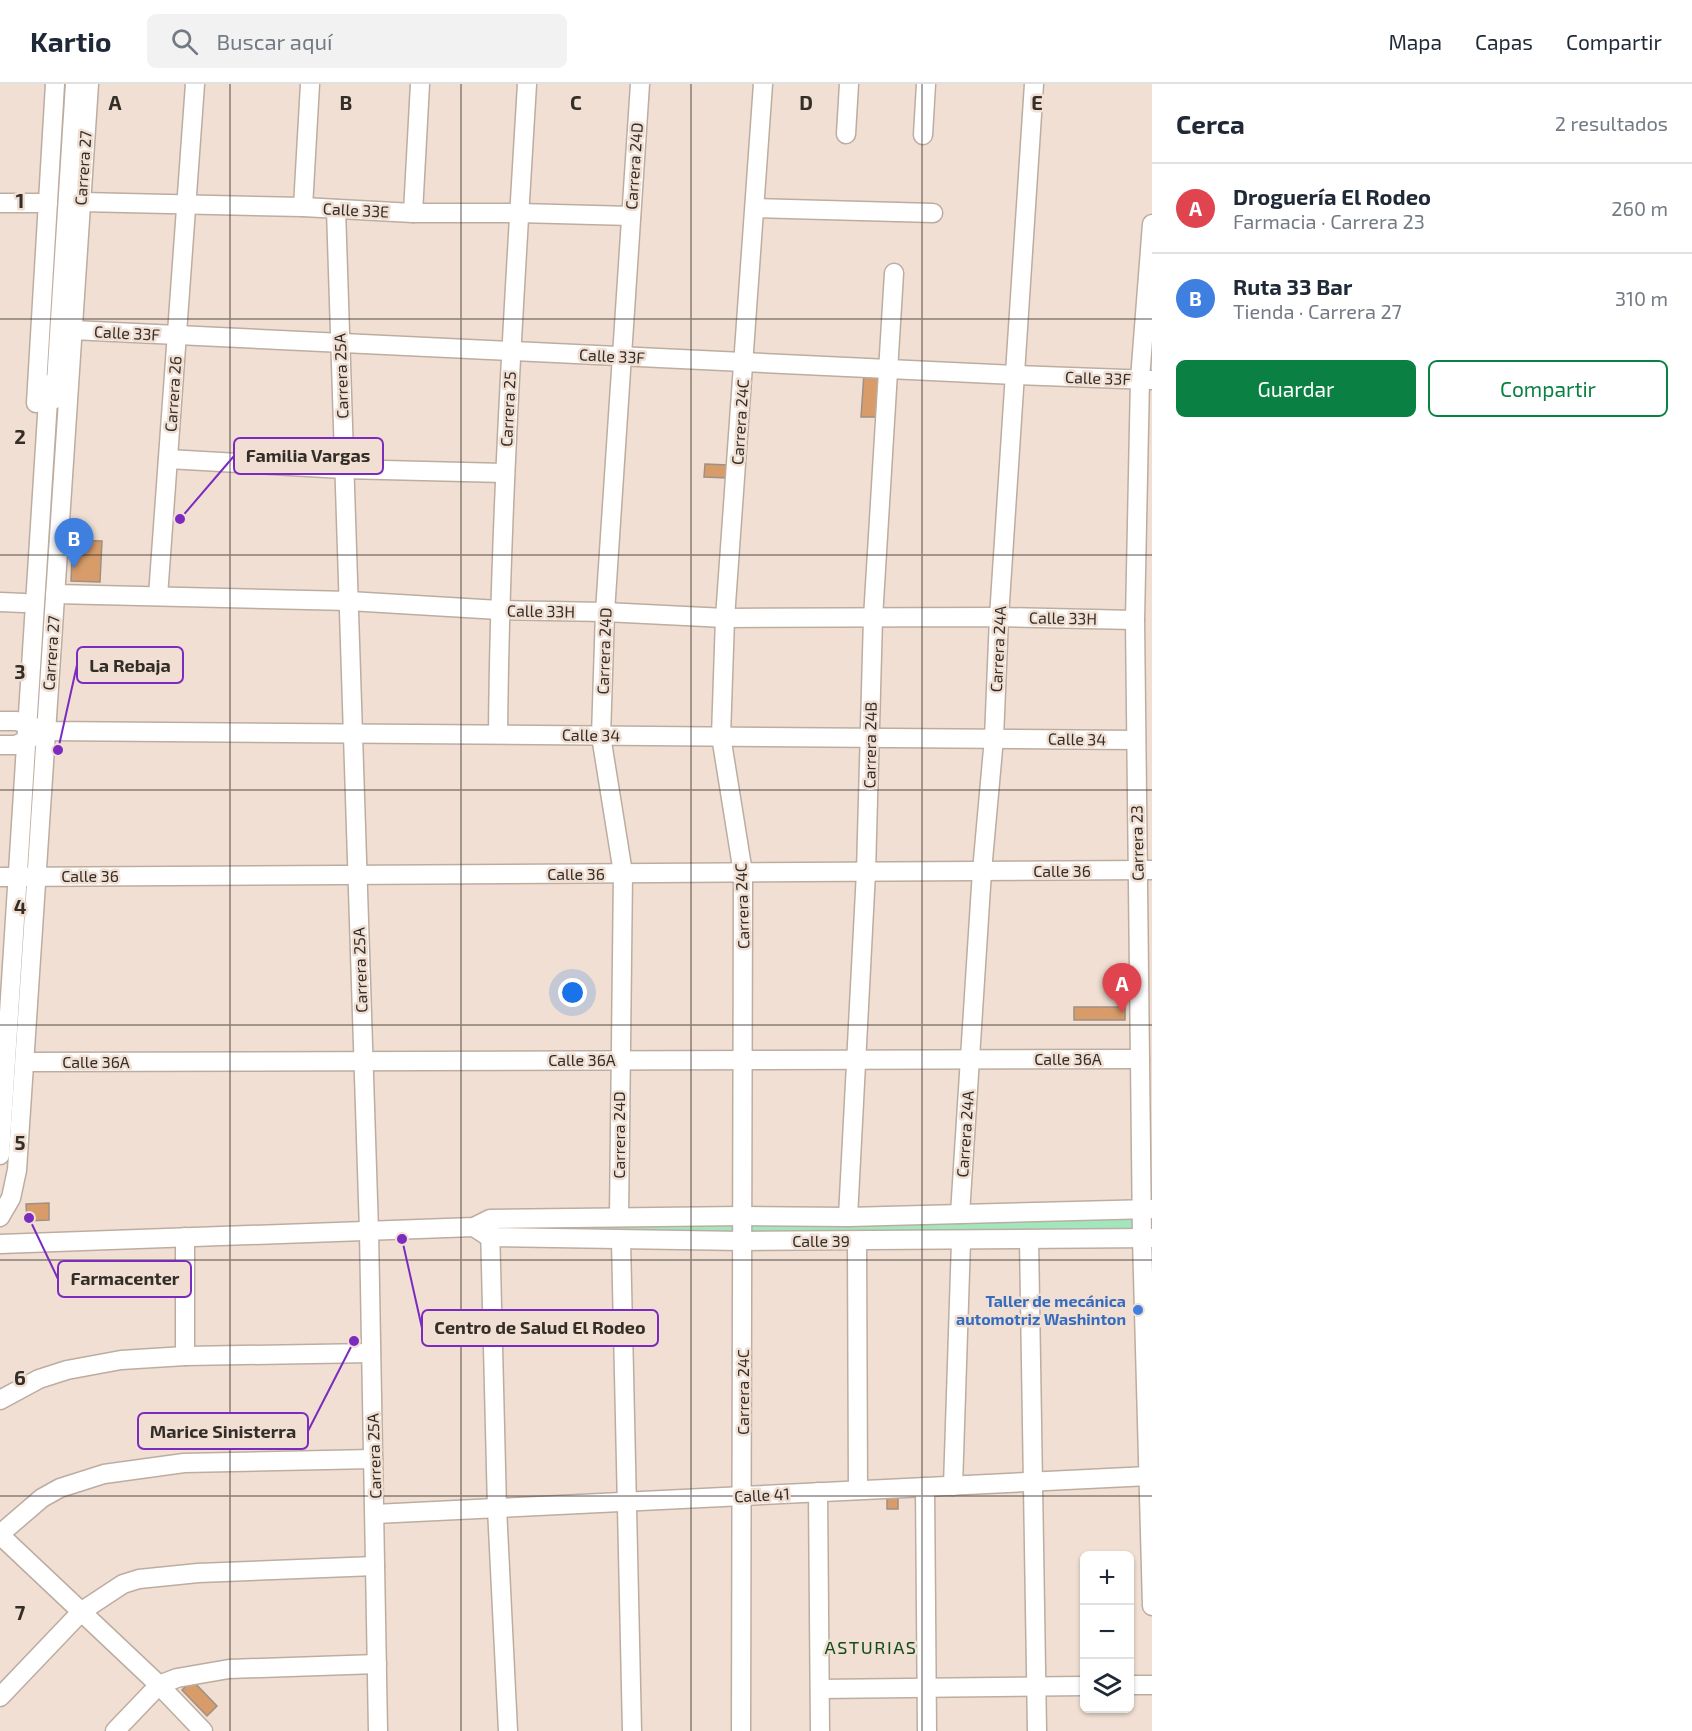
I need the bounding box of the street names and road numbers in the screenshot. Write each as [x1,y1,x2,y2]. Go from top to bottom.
street label: Carrera 24D [621,122,646,210]
street label: Carrera 27 [70,130,95,206]
street label: Calle 33E [322,198,390,221]
street label: Calle 33F [94,321,161,344]
street label: Carrera 25A [330,333,351,419]
street label: Calle 33F [579,344,646,367]
street label: Carrera 26 [160,355,185,433]
street label: Calle 33F [1065,367,1132,388]
street label: Carrera 25 [496,371,519,447]
street label: Carrera 24C [727,378,752,465]
street label: Calle 33H [507,600,575,621]
street label: Carrera 24A [986,605,1009,693]
street label: Carrera 24D [592,607,615,695]
street label: Calle 33H [1029,607,1097,628]
street label: Carrera 27 [38,615,63,691]
street label: Carrera 24B [859,702,880,788]
street label: Calle 34 [562,724,620,745]
street label: Calle 34 [1048,728,1106,749]
street label: Carrera 23 [1126,805,1147,881]
street label: Calle 36 [1033,861,1091,880]
street label: Carrera 24C [731,863,752,949]
street label: Calle 36 [547,864,605,883]
street label: Calle 36 [61,866,119,885]
street label: Carrera 25A [349,927,370,1013]
street label: Calle 36A [1034,1049,1102,1068]
street label: Calle 36A [548,1050,616,1069]
street label: Calle 36A [62,1052,130,1071]
street label: Carrera 24A [952,1090,977,1178]
street label: Carrera 24D [609,1091,628,1179]
street label: Calle 39 [792,1231,850,1250]
street label: Carrera 24C [733,1349,752,1435]
street label: Carrera 25A [363,1413,384,1499]
street label: Calle 41 [734,1484,790,1505]

